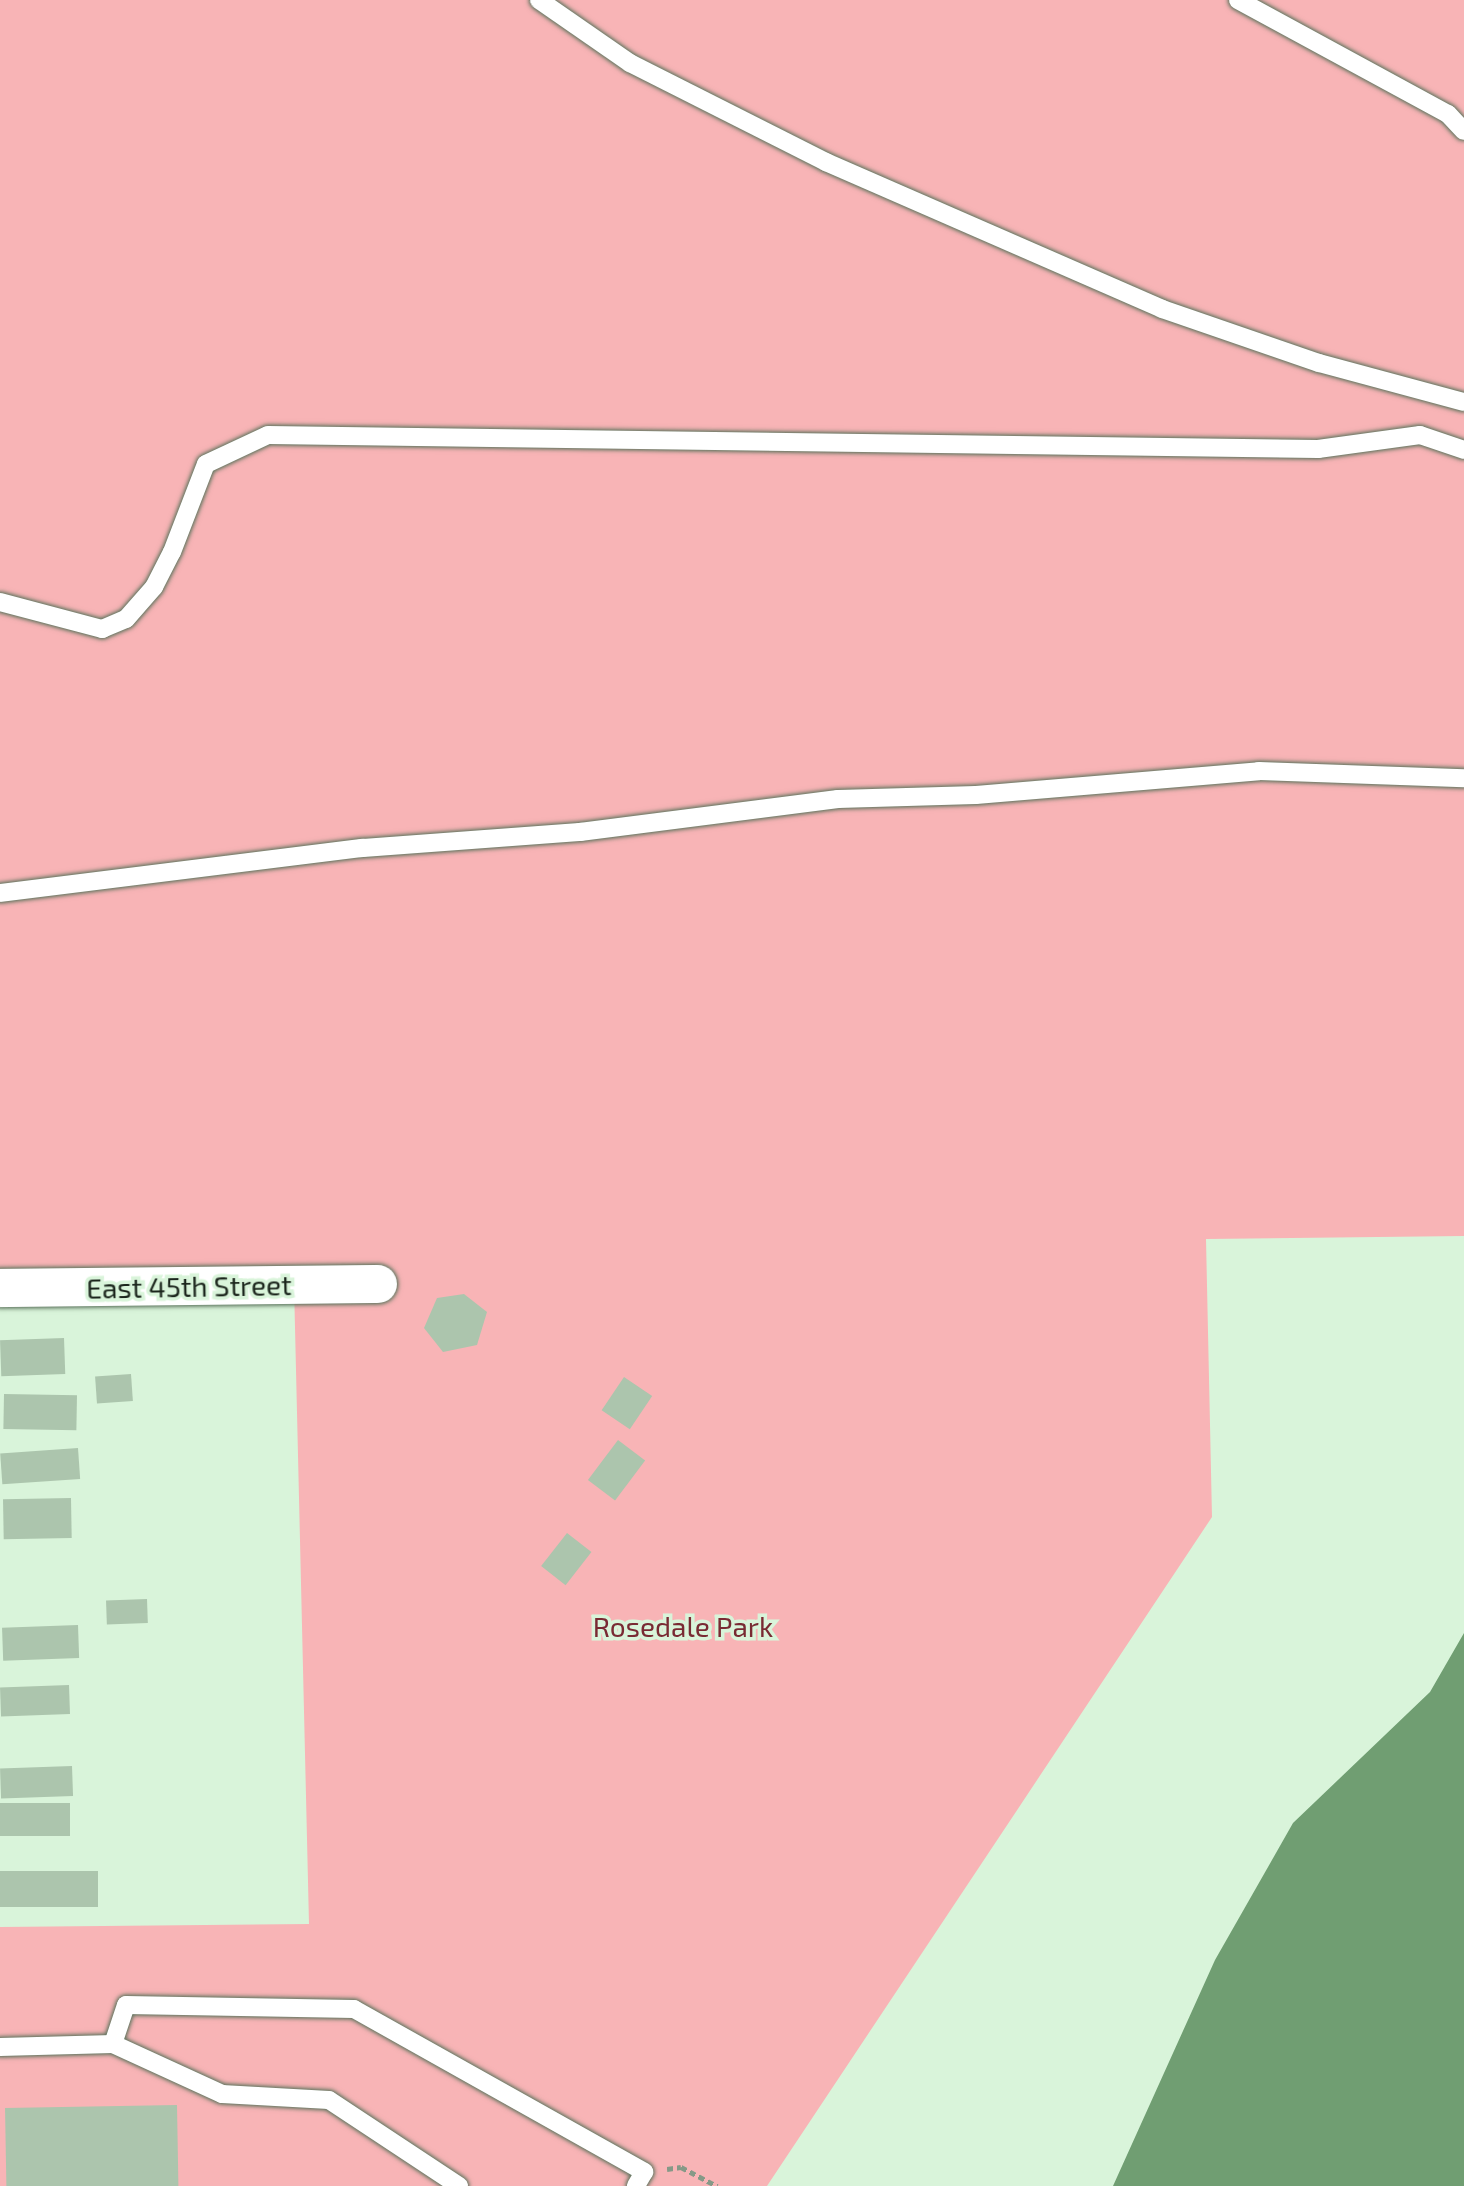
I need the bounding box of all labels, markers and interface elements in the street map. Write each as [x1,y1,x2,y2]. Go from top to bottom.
street label: East 45th Street [86,1267,292,1305]
park label: Rosedale Park [593,1609,773,1643]

